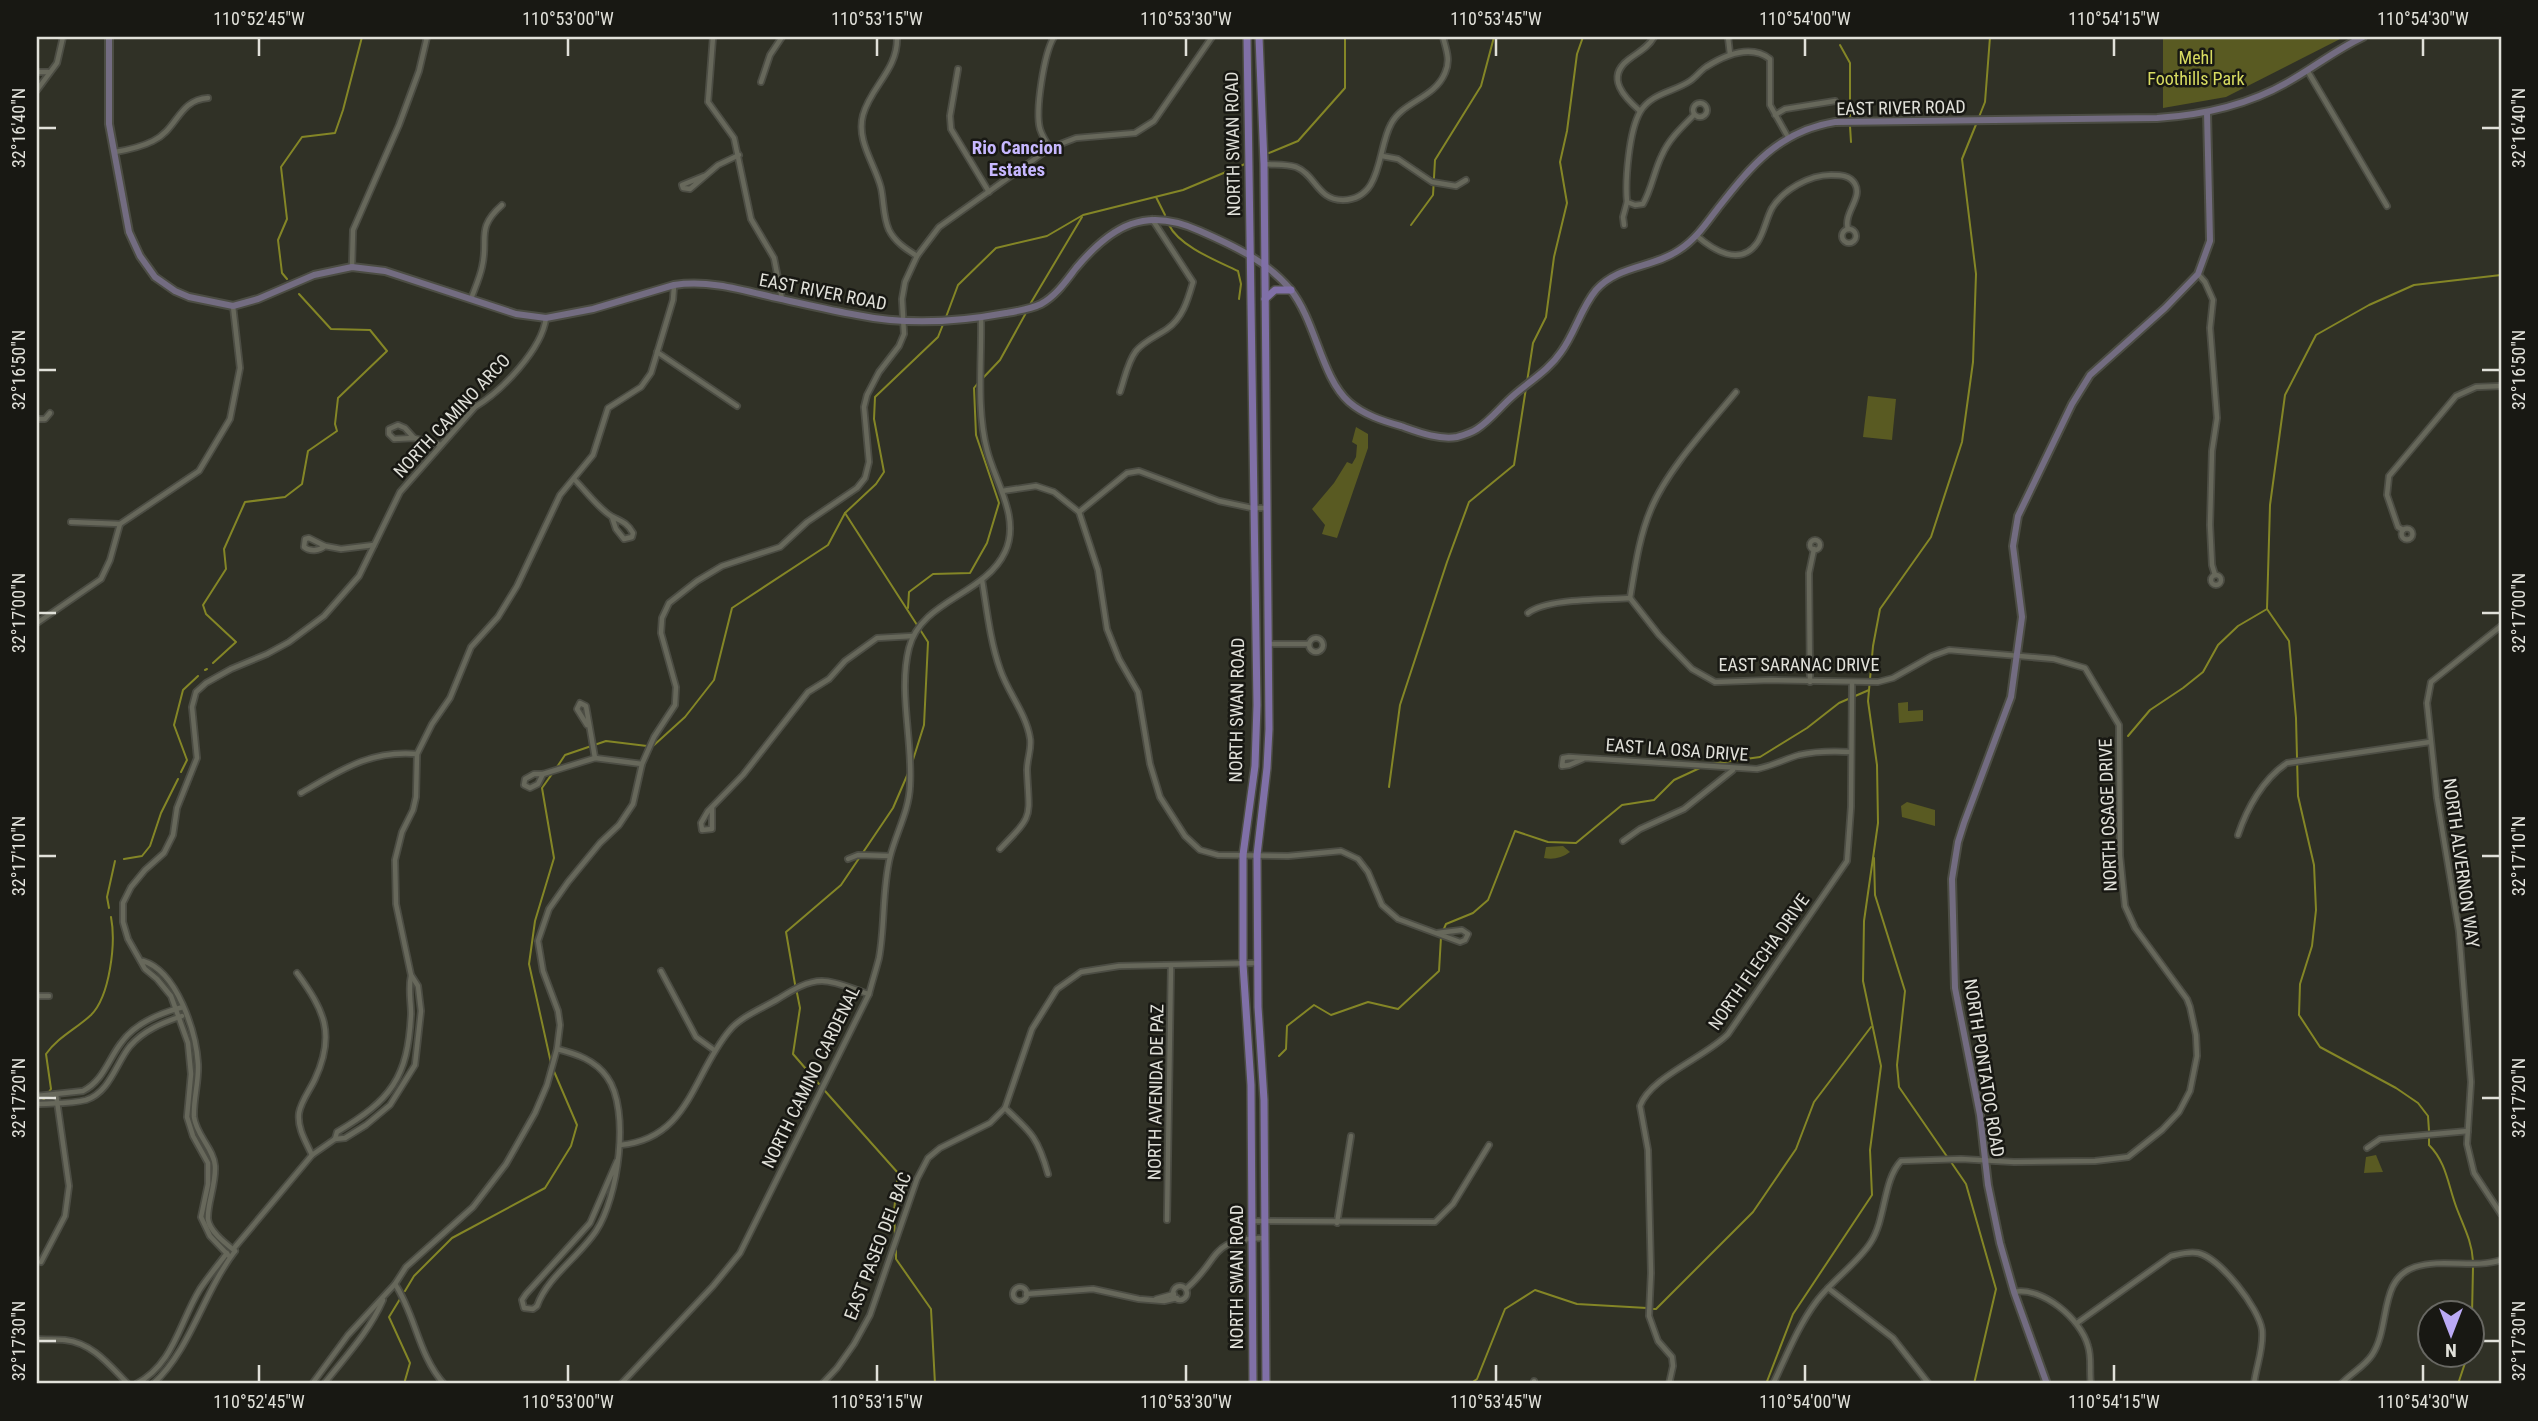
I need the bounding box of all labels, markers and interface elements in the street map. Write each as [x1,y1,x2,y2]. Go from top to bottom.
text: 110°52'45"W [213,8,305,29]
text: 110°53'00"W [522,8,614,29]
text: 110°53'15"W [831,8,923,29]
text: 110°53'30"W [1140,8,1232,29]
text: 110°53'45"W [1450,8,1542,29]
text: 110°54'00"W [1759,8,1851,29]
text: 110°54'15"W [2068,8,2160,29]
text: 110°54'30"W [2377,8,2469,29]
park label: Mehl Foothills Park [2147,47,2245,89]
street label: NORTH SWAN ROAD [1221,72,1244,217]
text: 32°16'40"N [8,88,29,168]
text: 32°16'40"N [2508,88,2529,168]
street label: EAST RIVER ROAD [1836,96,1966,119]
district label: Rio Cancion Estates [972,136,1062,181]
street label: EAST RIVER ROAD [758,269,889,314]
text: 32°16'50"N [8,330,29,410]
text: 32°16'50"N [2508,330,2529,410]
street label: NORTH CAMINO ARCO [389,350,514,482]
text: 32°17'00"N [8,573,29,653]
text: 32°17'00"N [2508,573,2529,653]
street label: NORTH SWAN ROAD [1225,637,1248,782]
street label: EAST SARANAC DRIVE [1719,654,1879,675]
street label: EAST LA OSA DRIVE [1605,734,1749,765]
street label: NORTH OSAGE DRIVE [2094,738,2121,892]
street label: NORTH ALVERNON WAY [2439,777,2484,950]
text: 32°17'10"N [8,816,29,896]
text: 32°17'10"N [2508,816,2529,896]
street label: NORTH FLECHA DRIVE [1704,890,1813,1034]
street label: NORTH PONTATOC ROAD [1960,977,2009,1159]
street label: NORTH CAMINO CARDENAL [757,982,864,1171]
street label: NORTH AVENIDA DE PAZ [1143,1004,1168,1180]
text: 32°17'20"N [8,1058,29,1138]
text: 32°17'20"N [2508,1058,2529,1138]
street label: EAST PASEO DEL BAC [840,1169,915,1323]
street label: NORTH SWAN ROAD [1226,1205,1247,1349]
north arrow [2416,1298,2486,1368]
text: 32°17'30"N [8,1301,29,1381]
text: 32°17'30"N [2508,1301,2529,1381]
text: N [2445,1339,2457,1362]
text: 110°52'45"W [213,1391,305,1412]
text: 110°53'00"W [522,1391,614,1412]
text: 110°53'15"W [831,1391,923,1412]
text: 110°53'30"W [1140,1391,1232,1412]
text: 110°53'45"W [1450,1391,1542,1412]
text: 110°54'00"W [1759,1391,1851,1412]
text: 110°54'15"W [2068,1391,2160,1412]
text: 110°54'30"W [2377,1391,2469,1412]

